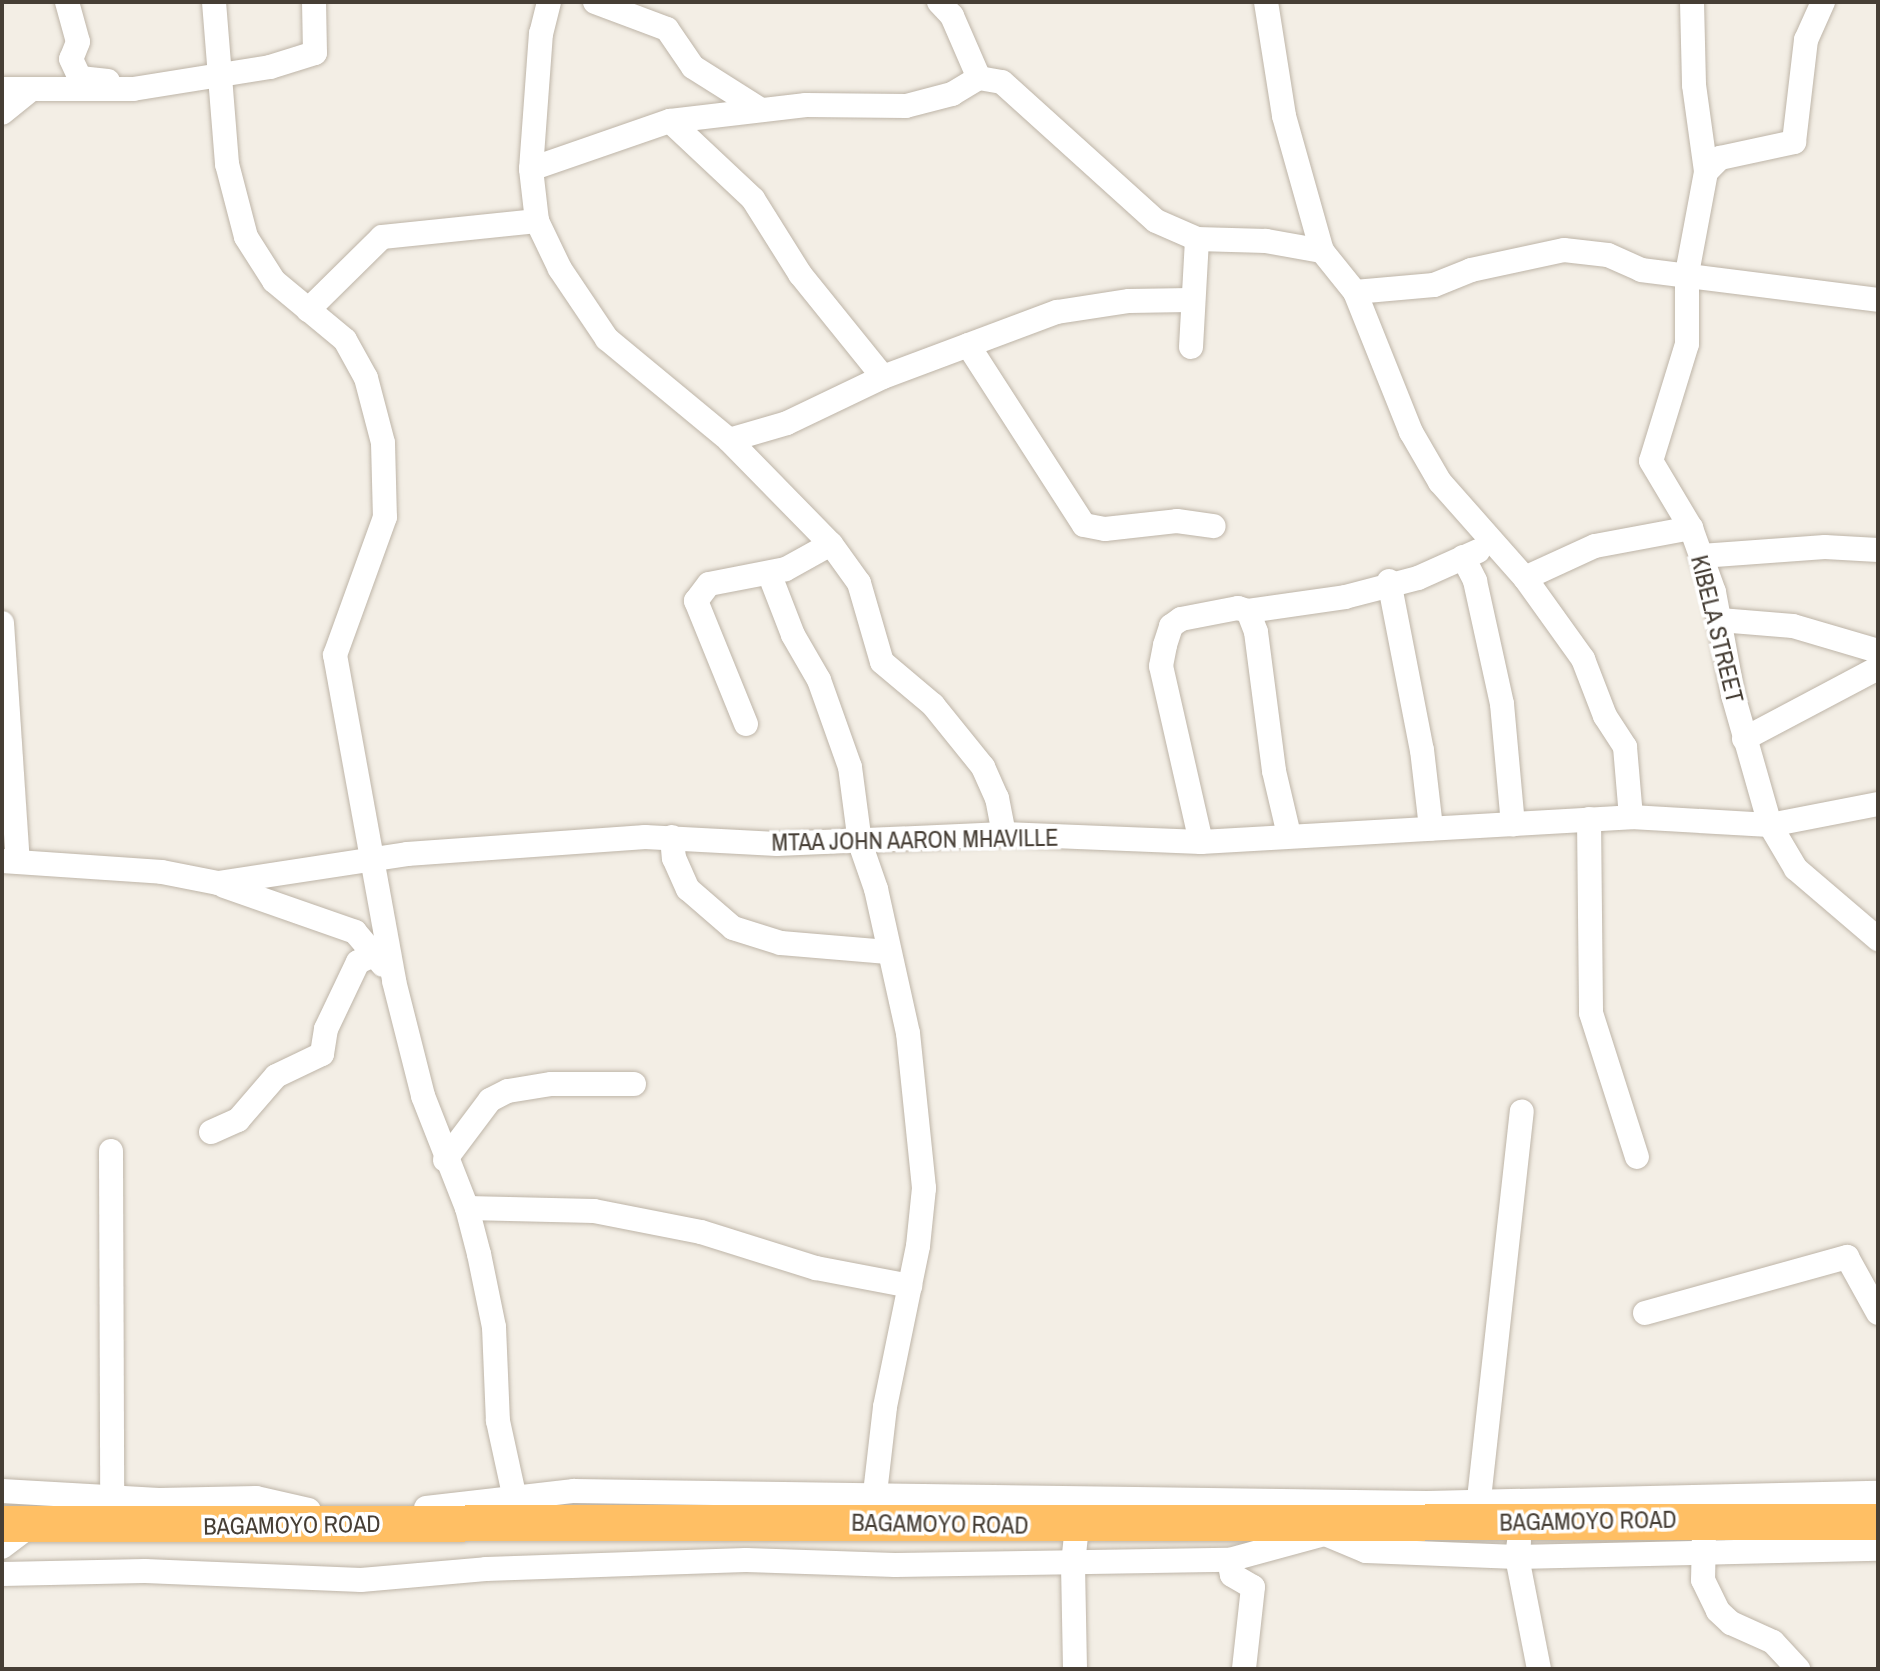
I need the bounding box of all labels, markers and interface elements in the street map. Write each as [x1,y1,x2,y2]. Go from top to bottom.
street label: KIBELA STREET [1685,552,1749,706]
street label: MTAA JOHN AARON MHAVILLE [770,823,1060,857]
street label: BAGAMOYO ROAD [1499,1505,1677,1537]
street label: BAGAMOYO ROAD [851,1508,1029,1540]
street label: BAGAMOYO ROAD [203,1509,381,1541]

